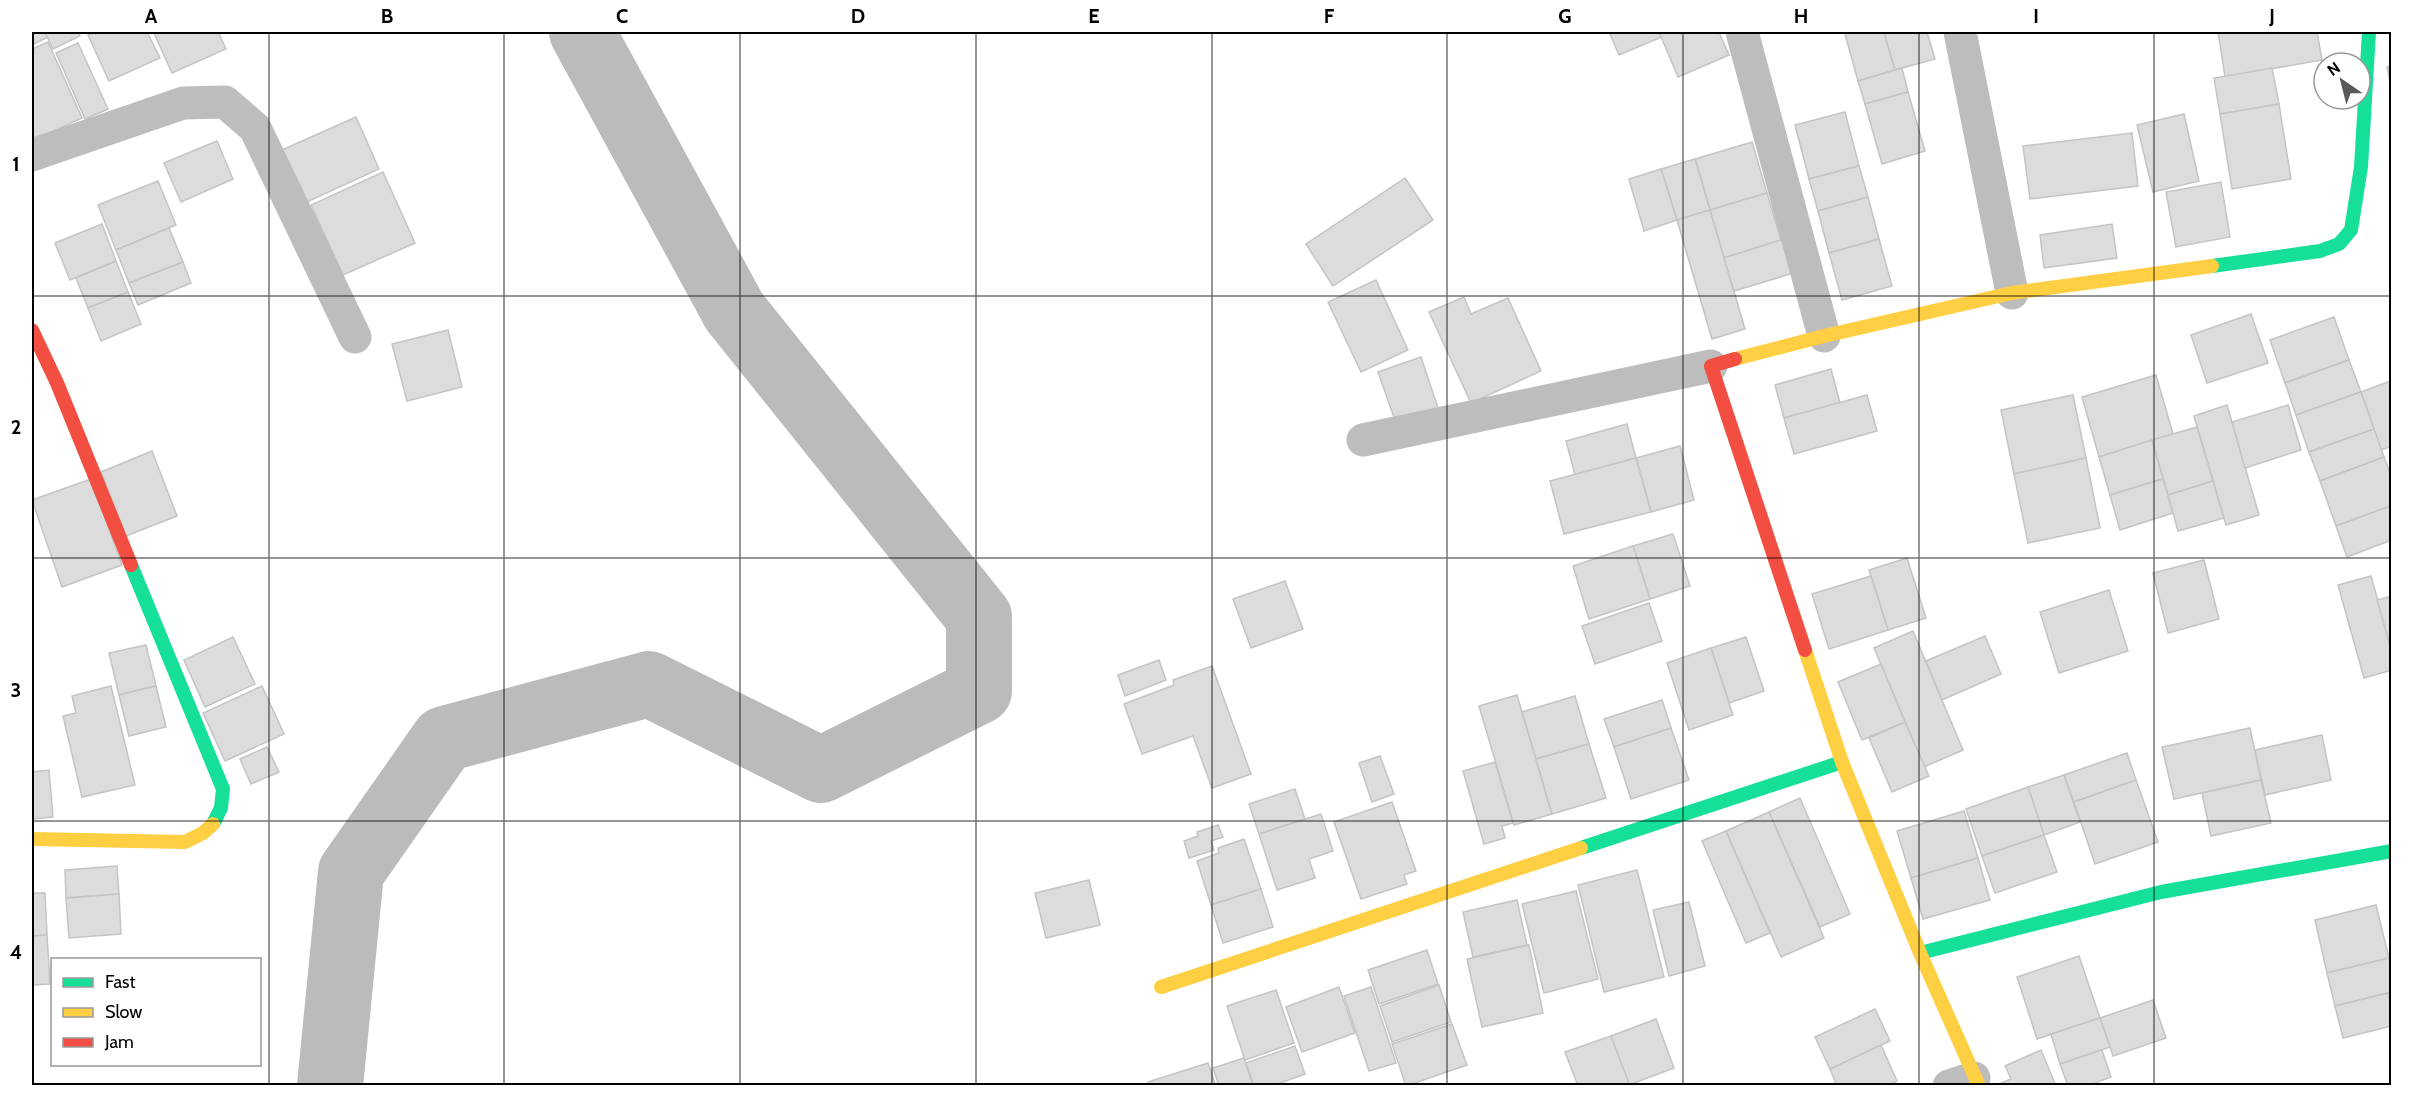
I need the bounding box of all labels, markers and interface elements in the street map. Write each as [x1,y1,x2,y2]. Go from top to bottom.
text: A [145,4,158,28]
text: B [381,4,393,28]
text: C [616,4,628,28]
text: D [851,4,865,28]
text: E [1088,4,1100,28]
text: F [1324,4,1335,28]
text: G [1558,4,1572,28]
text: H [1794,4,1808,28]
text: I [2033,4,2039,28]
text: J [2268,4,2275,28]
north arrow [2312,51,2372,111]
text: N [2324,58,2344,80]
text: 1 [12,152,20,176]
text: 2 [11,415,21,439]
text: 3 [11,678,21,702]
text: 4 [10,940,22,964]
legend [51,958,261,1066]
text: Fast [105,971,136,993]
text: Slow [105,1001,142,1023]
text: Jam [104,1031,134,1053]

